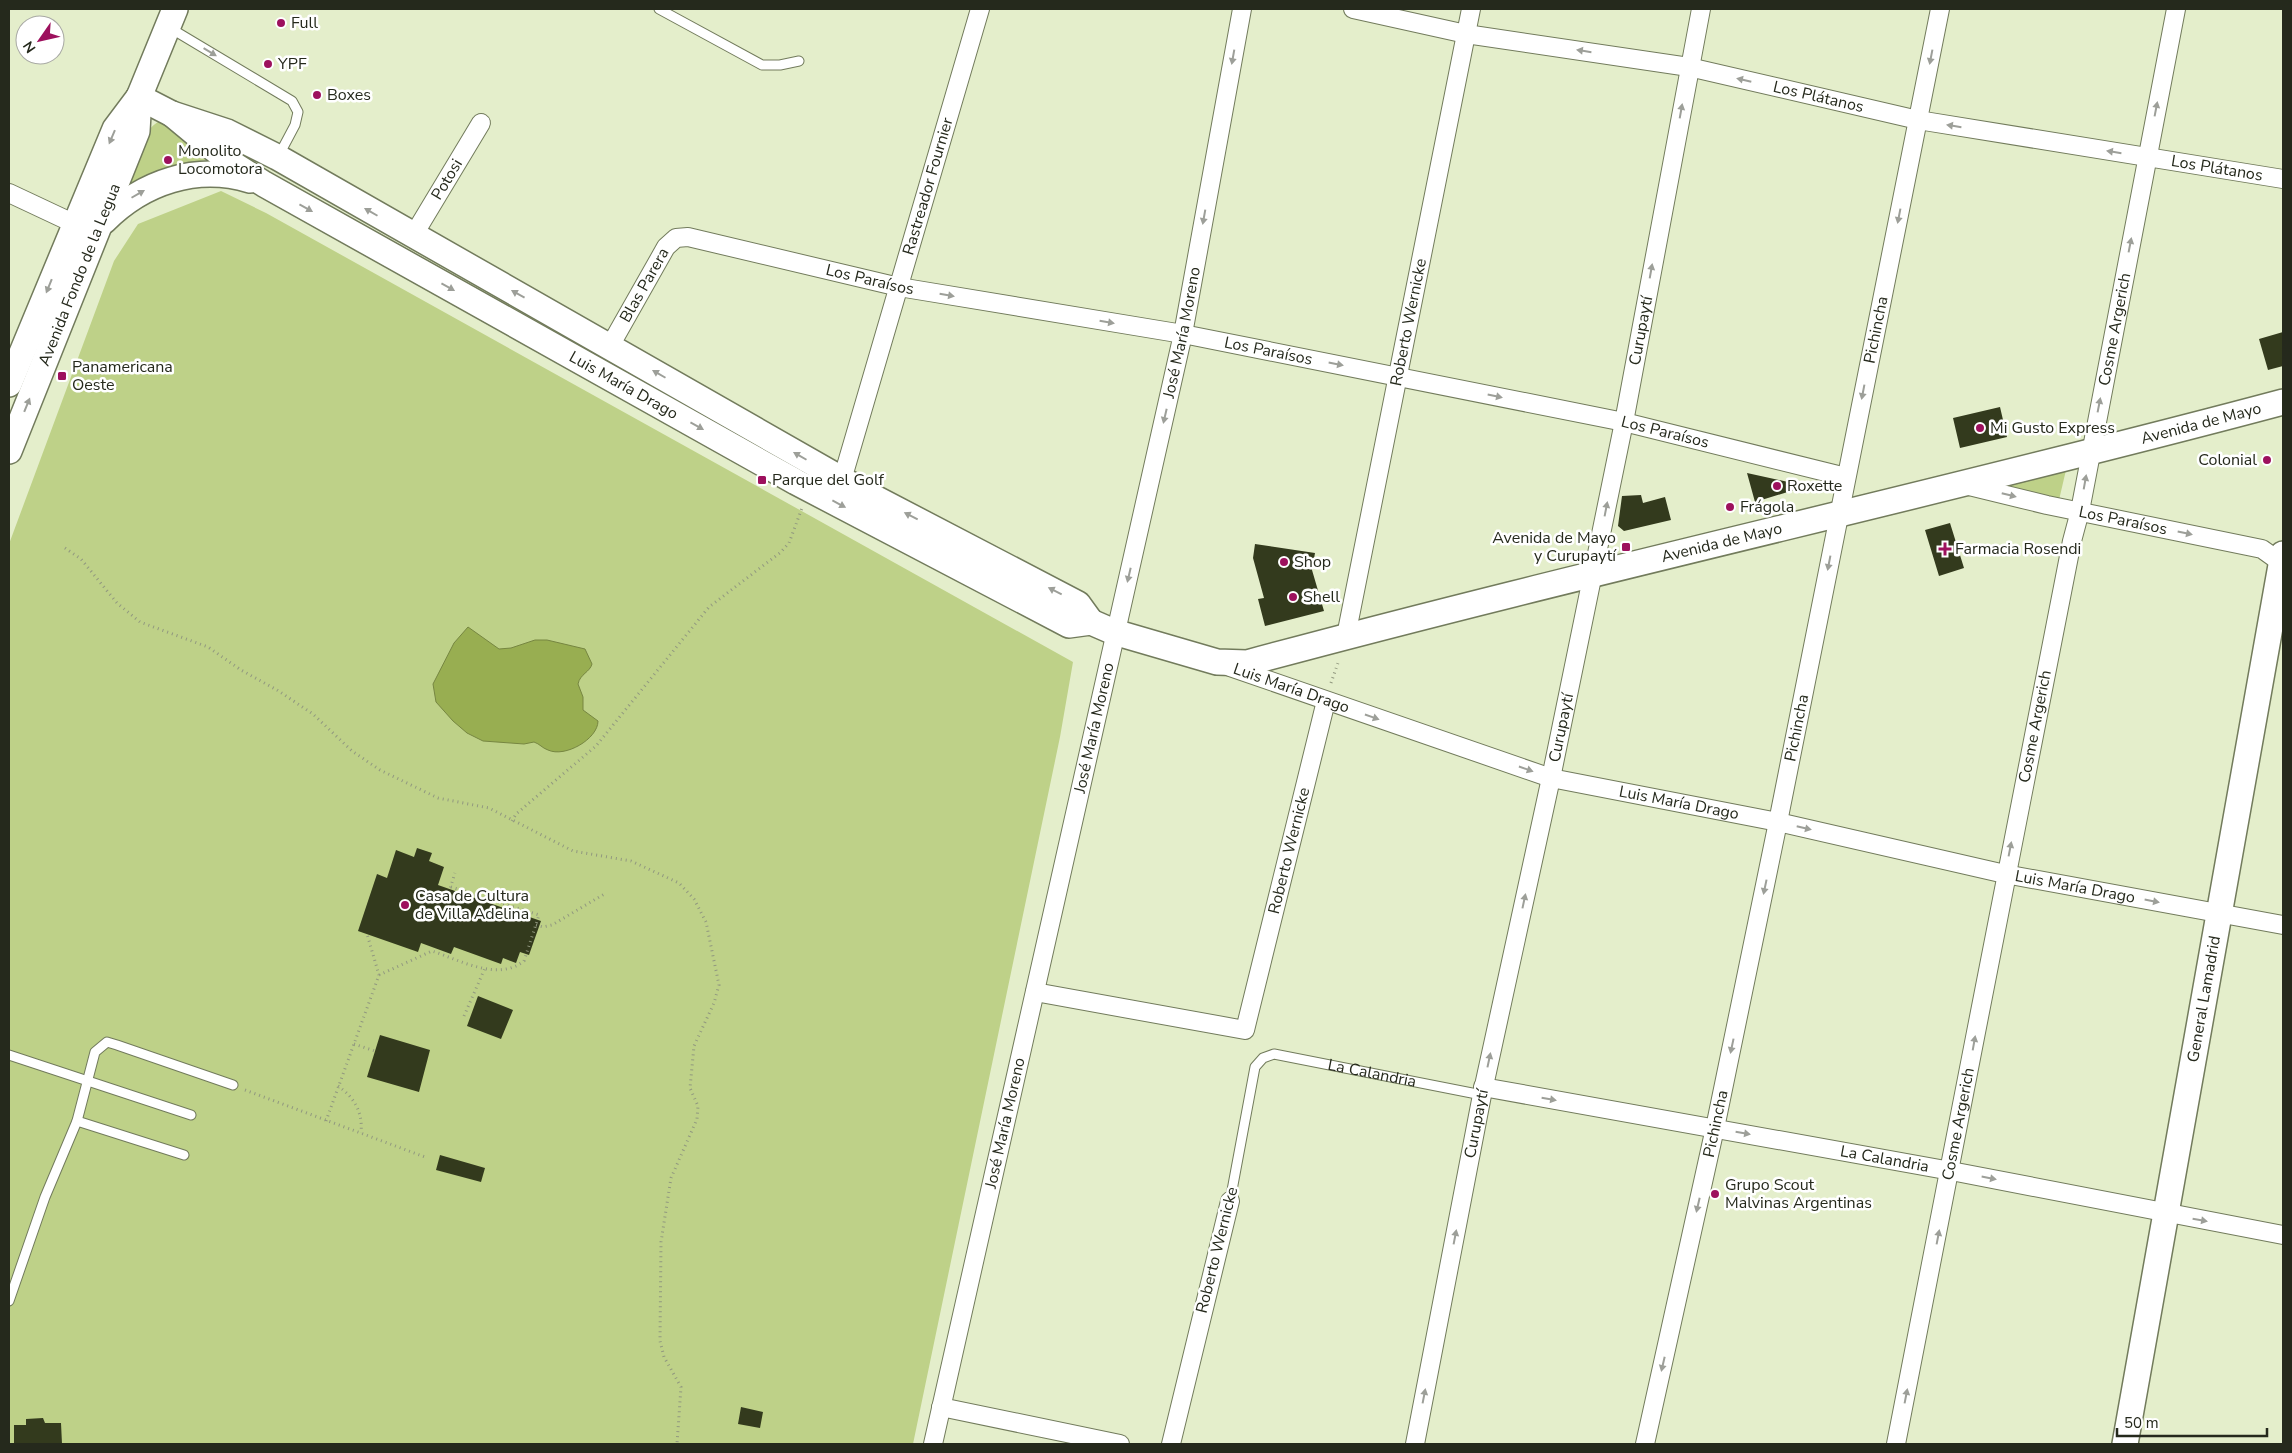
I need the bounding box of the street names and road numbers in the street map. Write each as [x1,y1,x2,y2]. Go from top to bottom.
street label: Los Plátanos [1771,76,1866,118]
street label: Rastreador Fournier [897,115,959,258]
street label: Los Plátanos [2169,150,2264,187]
street label: Potosi [426,155,468,204]
street label: Avenida Fondo de la Legua [33,180,126,369]
street label: Blas Parera [615,244,674,326]
street label: Roberto Wernicke [1385,257,1432,388]
street label: Los Paraísos [824,259,915,300]
street label: José María Moreno [1158,265,1206,401]
street label: Cosme Argerich [2093,271,2136,388]
street label: Curupaytí [1624,293,1658,367]
street label: Pichincha [1859,294,1894,365]
street label: Los Paraísos [1222,331,1315,371]
street label: Luis María Drago [565,346,682,425]
street label: Avenida de Mayo [2138,397,2264,450]
street label: Los Paraísos [1619,411,1711,454]
street label: Los Paraísos [2077,501,2169,540]
street label: Avenida de Mayo [1659,517,1784,568]
street label: Luis María Drago [1230,658,1353,719]
street label: José María Moreno [1069,660,1120,796]
street label: Cosme Argerich [2013,668,2057,785]
street label: Curupaytí [1544,690,1579,764]
street label: Pichincha [1779,692,1814,764]
street label: Luis María Drago [1617,780,1741,825]
street label: Roberto Wernicke [1263,785,1315,916]
street label: Luis María Drago [2013,865,2137,909]
street label: General Lamadrid [2182,934,2226,1064]
street label: La Calandria [1326,1054,1418,1093]
street label: José María Moreno [980,1055,1031,1192]
street label: Cosme Argerich [1937,1066,1980,1182]
street label: Curupaytí [1459,1086,1494,1160]
street label: Pichincha [1698,1088,1734,1159]
street label: La Calandria [1838,1140,1931,1178]
street label: Roberto Wernicke [1191,1185,1243,1315]

